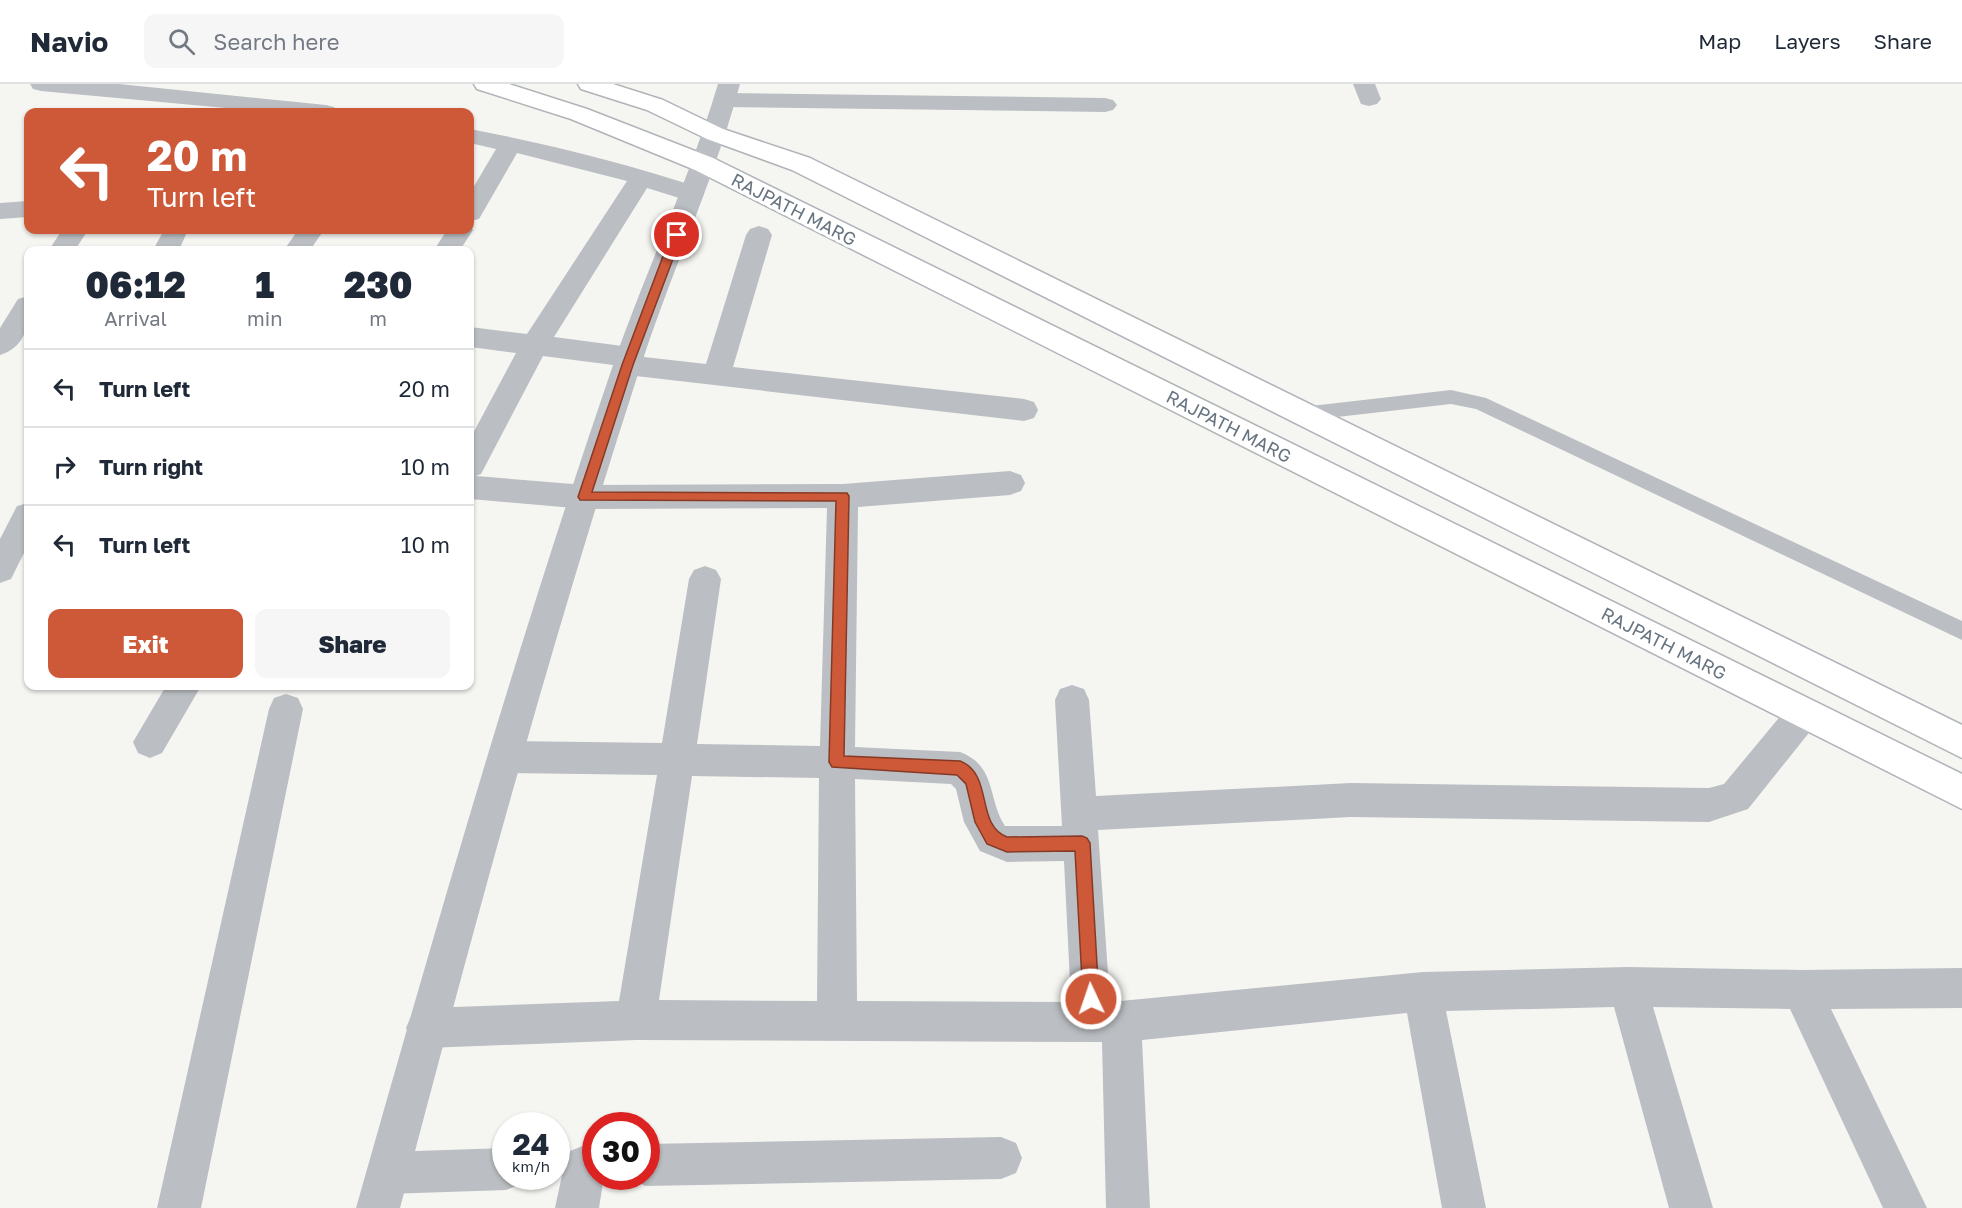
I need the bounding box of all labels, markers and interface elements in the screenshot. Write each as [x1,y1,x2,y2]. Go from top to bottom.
search box [144,14,564,68]
text: Navio [30,25,108,58]
icon: search [165,25,198,58]
text: Search here [213,28,339,55]
text: Map [1698,28,1741,54]
text: Layers [1774,28,1841,54]
text: Share [1874,28,1932,54]
text: 20 m [147,130,247,180]
icon: left [48,132,126,210]
street label: RAJPATH MARG [728,168,860,250]
text: Turn left [147,181,256,213]
pin [651,209,702,260]
icon: arrive [660,218,693,251]
text: 06:12 [85,263,186,306]
text: 1 [255,263,274,306]
text: 230 [344,263,413,306]
text: Arrival [104,306,167,330]
text: min [247,306,282,330]
text: m [369,306,387,330]
icon: left [48,372,81,405]
text: Turn left [99,375,190,402]
text: 20 m [399,375,450,402]
street label: RAJPATH MARG [1163,385,1295,467]
icon: right [48,450,81,483]
text: Turn right [99,453,203,480]
text: 10 m [401,453,450,480]
icon: left [48,528,81,561]
text: Turn left [99,531,190,558]
text: 10 m [401,531,450,558]
street label: RAJPATH MARG [1598,602,1730,684]
button: Exit [48,609,243,678]
button: Share [255,609,450,678]
position arrow [1059,967,1123,1031]
speed limit sign: 30 [582,1112,660,1190]
text: 24 [512,1126,550,1162]
text: km/h [512,1157,550,1175]

